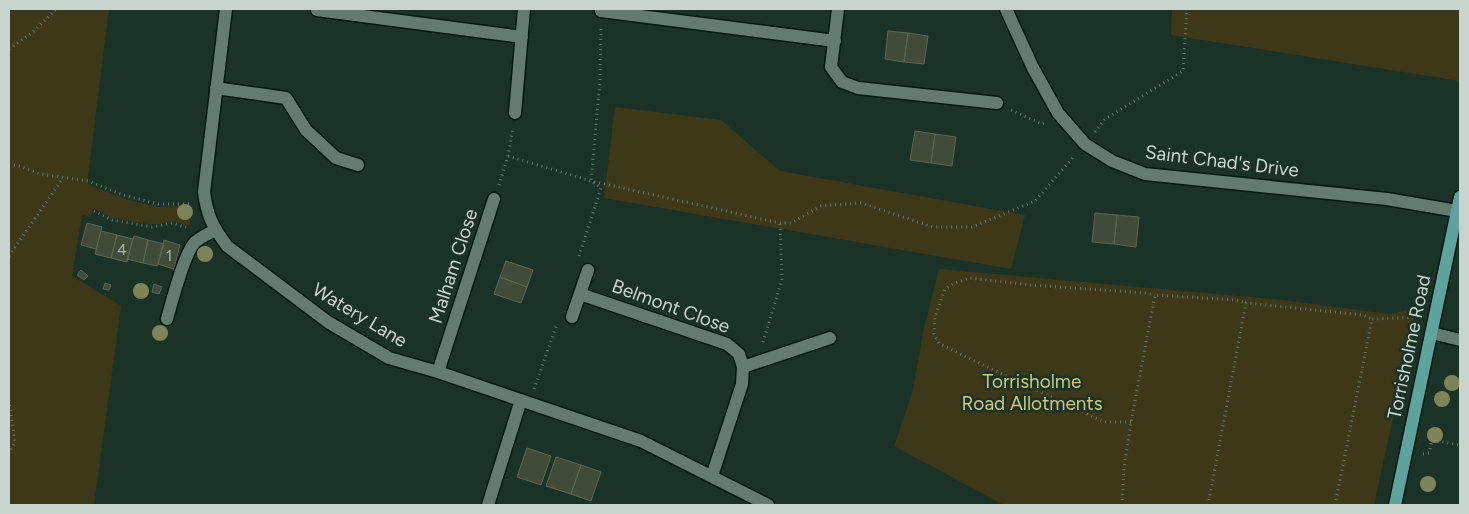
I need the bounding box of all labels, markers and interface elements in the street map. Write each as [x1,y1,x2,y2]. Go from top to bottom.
street label: Saint Chad's Drive [1144,140,1300,182]
street label: Malham Close [424,206,482,326]
house number: 4 [117,240,127,259]
house number: 1 [166,246,172,265]
street label: Torrisholme Road [1382,273,1436,421]
street label: Belmont Close [609,274,733,338]
street label: Watery Lane [309,278,411,352]
park label: Torrisholme Road Allotments [961,370,1103,415]

